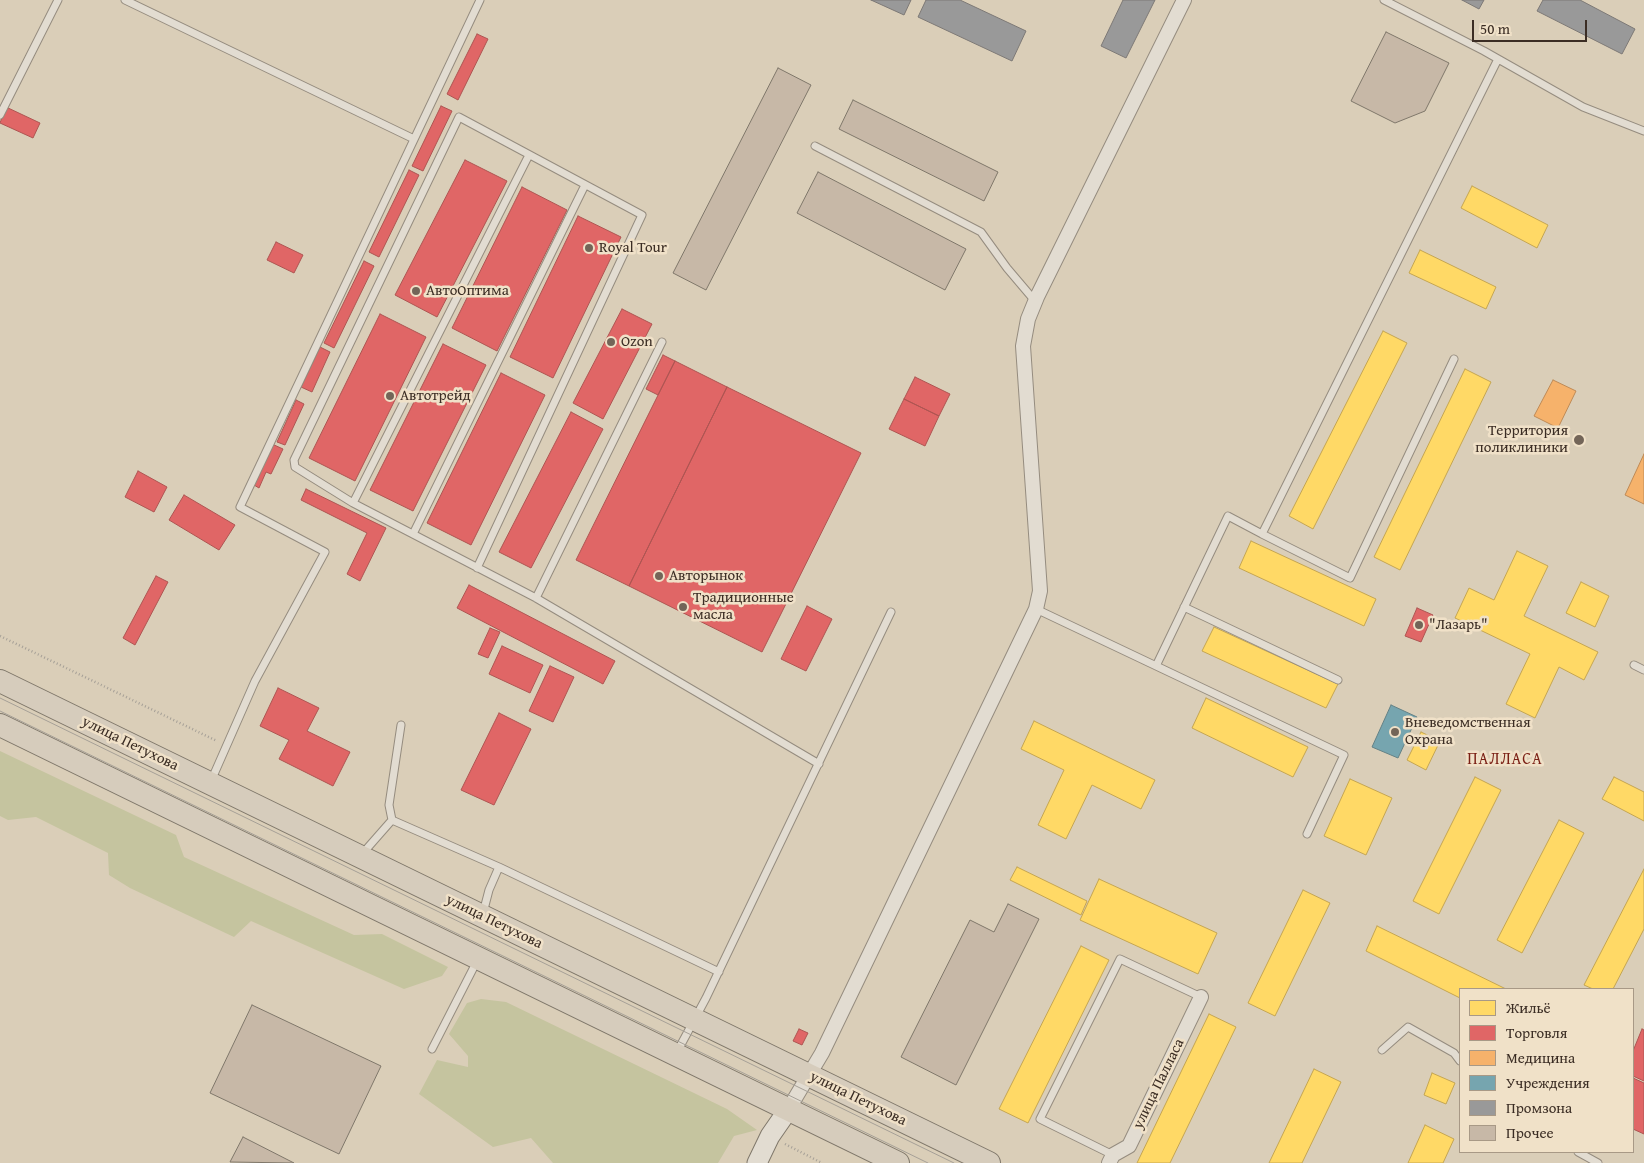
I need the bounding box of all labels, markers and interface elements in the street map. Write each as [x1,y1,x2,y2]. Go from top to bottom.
scale bar [1474,10,1589,42]
text: 50 m [1480,18,1510,39]
place label: Royal Tour [599,239,667,257]
marker: Royal Tour [583,242,595,254]
place label: АвтоОптима [426,282,509,300]
marker: АвтоОптима [410,285,422,297]
place label: Ozon [621,333,653,351]
marker: Ozon [605,336,617,348]
place label: Автотрейд [400,387,471,405]
marker: Автотрейд [384,390,396,402]
place label: Территория поликлиники [1475,422,1568,457]
marker: Территория поликлиники [1572,433,1586,447]
place label: Авторынок [669,567,743,585]
marker: Авторынок [653,570,665,582]
place label: Традиционные масла [693,589,794,624]
marker: Традиционные масла [677,601,689,613]
place label: "Лазарь" [1429,616,1488,634]
marker: "Лазарь" [1413,619,1425,631]
street label: улица Петухова [79,713,181,775]
place label: Вневедомственная Охрана [1405,714,1531,749]
marker: Вневедомственная Охрана [1389,726,1401,738]
district label: ПАЛЛАСА [1466,750,1544,770]
street label: улица Петухова [443,891,545,953]
legend [1459,988,1634,1153]
text: Жильё [1506,997,1551,1018]
text: Торговля [1506,1022,1567,1043]
street label: улица Палласа [1129,1036,1189,1132]
text: Медицина [1506,1047,1575,1068]
street label: улица Петухова [807,1068,909,1130]
text: Учреждения [1506,1072,1590,1093]
text: Промзона [1506,1097,1572,1118]
text: Прочее [1506,1122,1554,1143]

